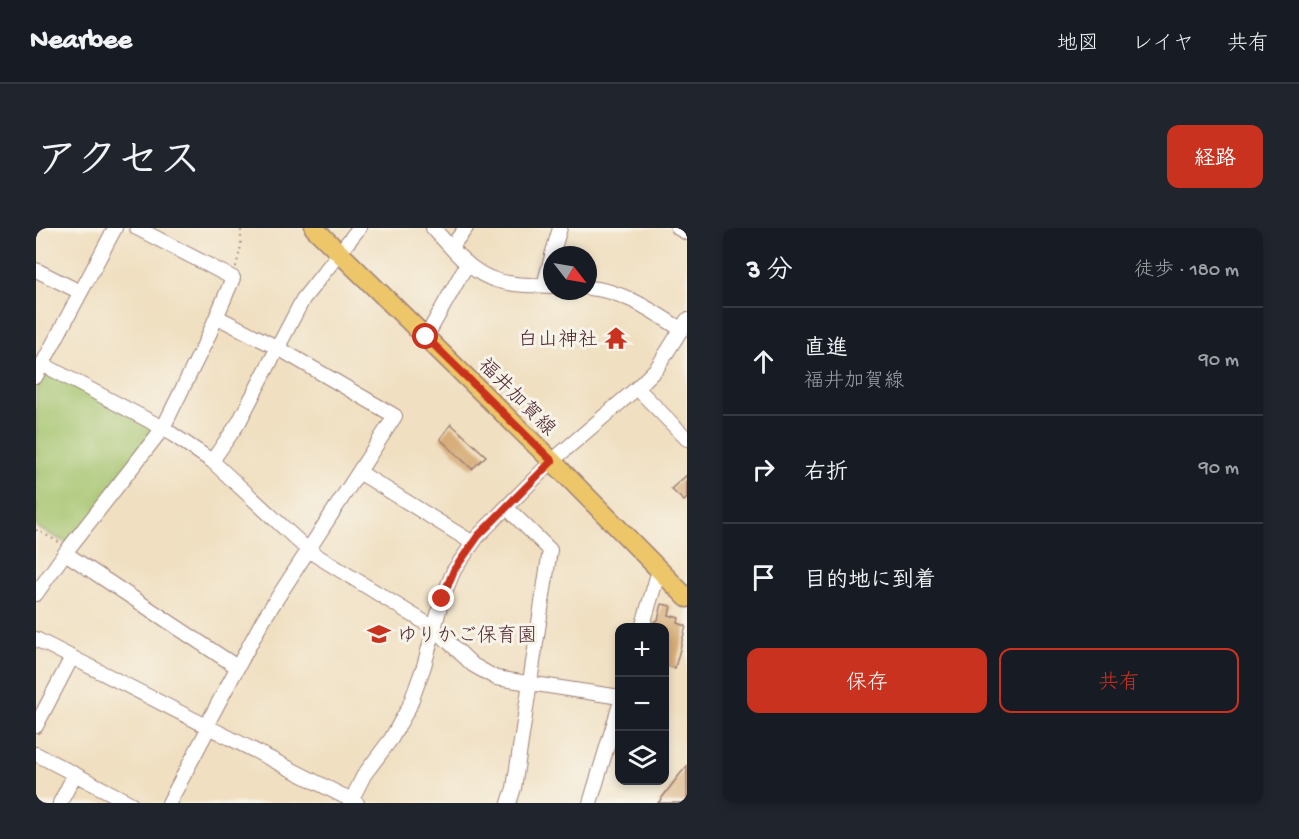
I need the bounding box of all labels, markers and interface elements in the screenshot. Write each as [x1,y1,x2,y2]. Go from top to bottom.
text: Nearbee [30,25,132,58]
text: 地図 [1057,33,1099,58]
text: レイヤ [1132,33,1194,58]
text: 共有 [1227,33,1269,58]
button: 経路 [1167,125,1263,188]
text: アクセス [36,140,201,189]
north arrow [543,246,597,300]
text: 3 分 [747,257,793,288]
text: 徒歩 · 180 m [1134,260,1239,283]
route start [412,323,438,349]
temple icon: 白山神社 [603,325,629,351]
place label: 白山神社 [518,328,598,353]
text: 直進 [804,337,848,363]
icon: ahead [747,345,780,378]
text: 90 m [1199,350,1239,373]
street label: 福井加賀線 [472,354,560,442]
text: 福井加賀線 [804,371,904,394]
icon: right [747,453,780,486]
text: 90 m [1199,458,1239,481]
text: 右折 [804,461,848,487]
icon: arrive [747,561,780,594]
text: 目的地に到着 [804,569,936,595]
route end [428,585,454,611]
school or university icon: ゆりかご保育園 [366,621,392,647]
map controls [615,623,669,785]
button: + [615,623,669,677]
place label: ゆりかご保育園 [397,624,537,649]
button: 保存 [747,648,987,713]
button: 共有 [999,648,1239,713]
button: − [615,677,669,731]
button: layers [615,731,669,785]

